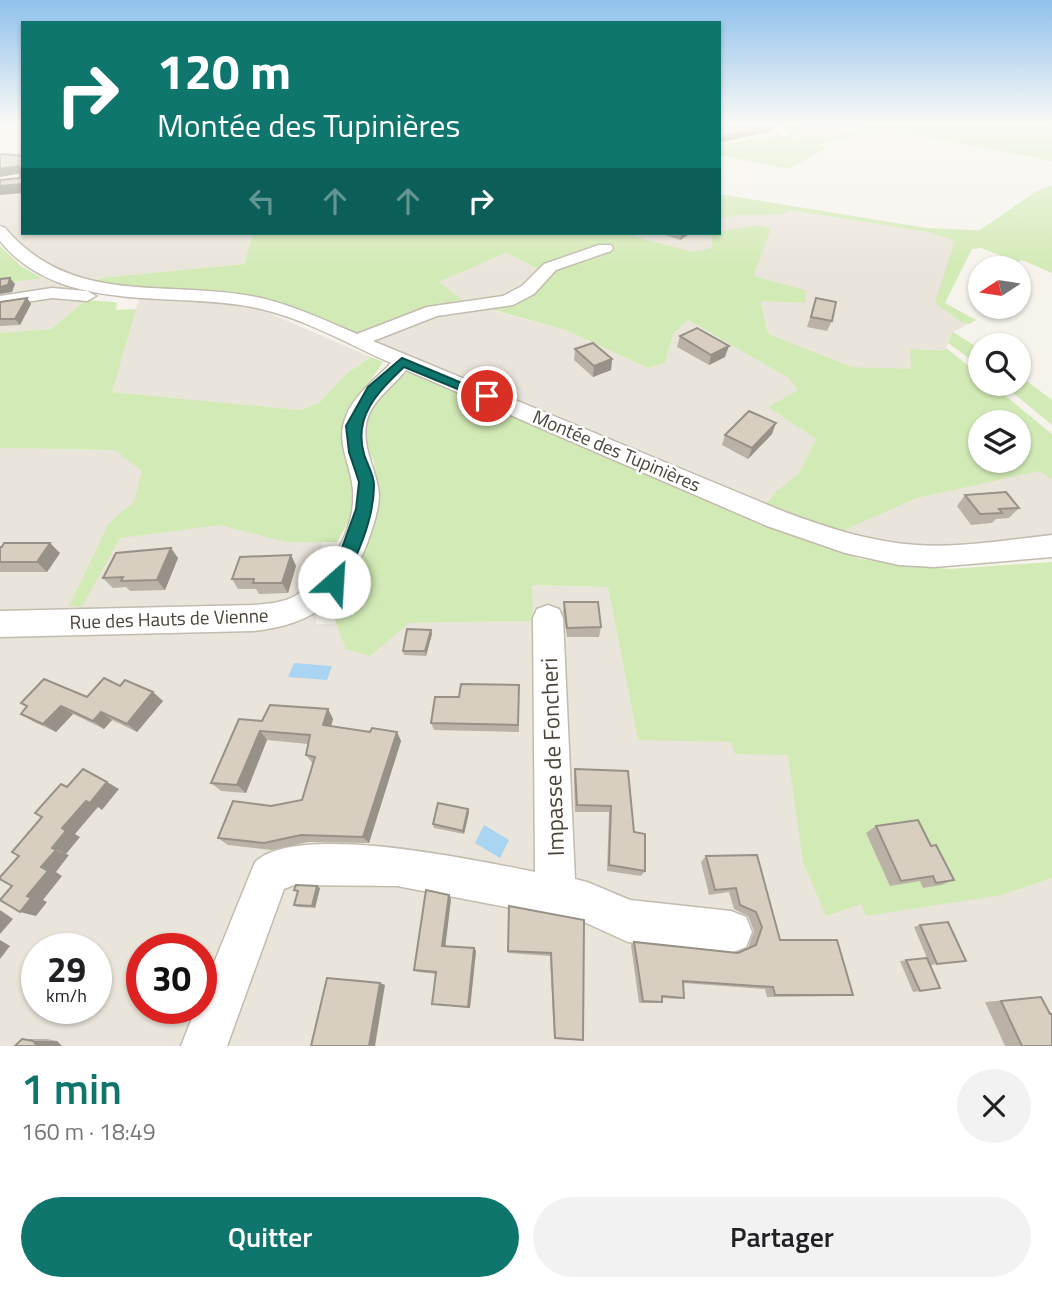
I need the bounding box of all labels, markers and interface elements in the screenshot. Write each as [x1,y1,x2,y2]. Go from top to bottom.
text: 120 m [157,33,291,108]
icon: right [42,49,133,140]
text: Montée des Tupinières [157,101,460,149]
icon: left [243,182,281,220]
icon: ahead [316,182,354,220]
icon: ahead [389,182,427,220]
icon: right [462,182,500,220]
north arrow [968,256,1031,318]
map controls [968,256,1031,473]
button: search [968,333,1031,396]
pin [457,366,517,426]
icon: arrive [468,377,506,415]
street label: Montée des Tupinières [528,401,706,499]
button: layers [968,410,1031,473]
position arrow [297,545,371,619]
street label: Rue des Hauts de Vienne [69,600,269,636]
street label: Impasse de Foncheri [531,657,573,857]
speed limit sign: 30 [126,933,217,1024]
text: 29 [47,942,86,996]
text: km/h [46,982,87,1009]
text: 1 min [21,1056,122,1120]
button: close [957,1069,1031,1143]
text: 160 m · 18:49 [21,1114,156,1149]
button: Quitter [21,1197,519,1277]
button: Partager [533,1197,1031,1277]

